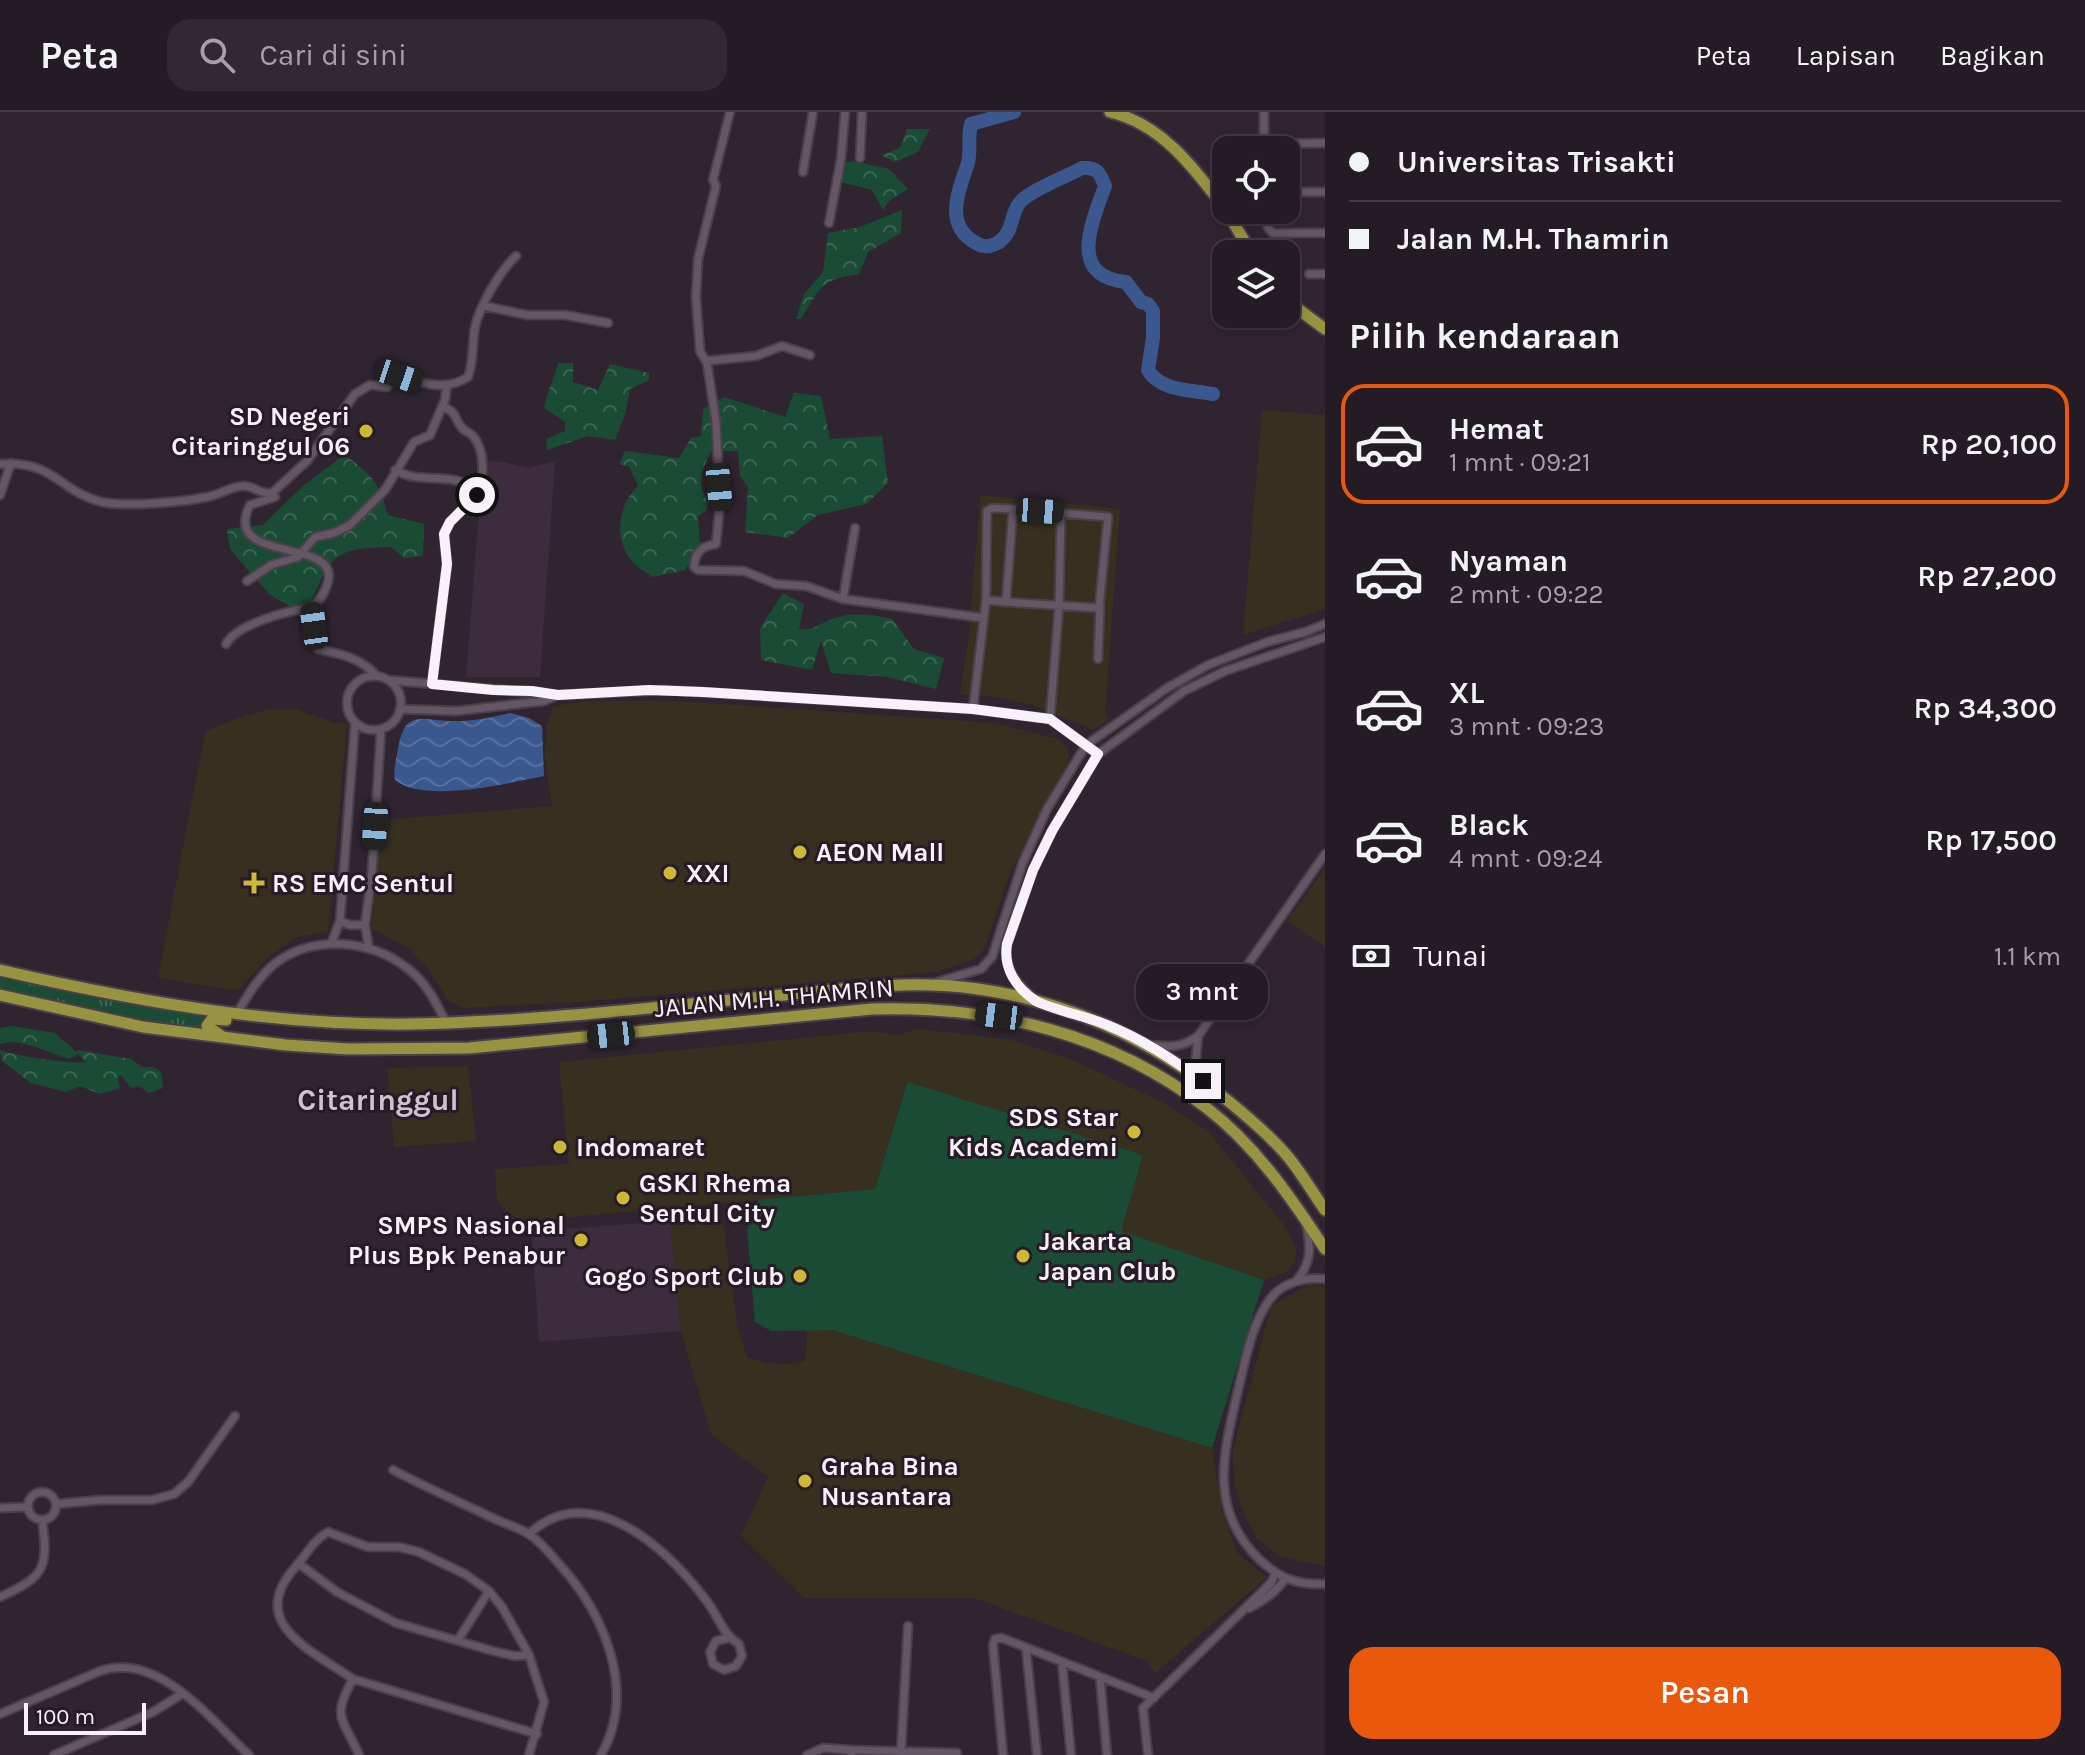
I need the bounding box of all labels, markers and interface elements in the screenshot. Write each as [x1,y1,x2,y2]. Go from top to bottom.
search box [167,19,727,91]
text: Peta [40,33,119,78]
icon: search [195,33,239,77]
text: Cari di sini [259,37,407,73]
text: Peta [1696,39,1752,72]
text: Lapisan [1796,39,1896,72]
text: Bagikan [1940,39,2045,72]
map controls [1212,136,1300,328]
button: locate [1212,136,1300,224]
text: Universitas Trisakti [1397,144,1676,180]
text: Jalan M.H. Thamrin [1397,221,1670,257]
button: layers [1212,240,1300,328]
text: Pilih kendaraan [1349,315,1621,357]
car [372,357,426,395]
place label: SD Negeri Citaringgul 06 [171,401,350,462]
icon: car [1353,408,1425,480]
text: Hemat [1449,411,1544,447]
marker: SD Negeri Citaringgul 06 [357,422,375,440]
text: Rp 20,100 [1921,426,2057,462]
text: 1 mnt · 09:21 [1449,447,1591,478]
car [705,462,733,512]
route start [459,477,495,513]
car [1015,497,1065,525]
icon: car [1353,540,1425,612]
text: Nyaman [1449,543,1568,579]
text: Rp 27,200 [1917,558,2057,594]
text: 2 mnt · 09:22 [1449,579,1604,610]
car [299,601,329,651]
icon: car [1353,672,1425,744]
text: XL [1449,675,1484,711]
text: Rp 34,300 [1913,690,2057,726]
text: 3 mnt · 09:23 [1449,711,1604,742]
car [361,801,389,851]
icon: car [1353,804,1425,876]
text: Black [1449,807,1529,843]
text: Rp 17,500 [1925,822,2057,858]
place label: AEON Mall [816,837,944,868]
marker: AEON Mall [791,843,809,861]
text: 4 mnt · 09:24 [1449,843,1603,874]
place label: XXI [686,858,729,889]
marker: XXI [661,864,679,882]
place label: RS EMC Sentul [272,868,454,899]
marker: RS EMC Sentul [243,872,265,894]
icon: cash [1349,934,1393,978]
text: Tunai [1413,938,1488,974]
text: 1.1 km [1994,941,2061,972]
callout: 3 mnt [1137,965,1269,1021]
street label: JALAN M.H. THAMRIN [653,972,895,1024]
text: 3 mnt [1165,976,1239,1007]
car [974,1001,1024,1031]
car [586,1021,636,1049]
route end [1185,1063,1221,1099]
district label: Citaringgul [297,1082,459,1118]
place label: SDS Star Kids Academi [948,1102,1119,1163]
marker: SDS Star Kids Academi [1125,1123,1143,1141]
place label: Indomaret [576,1132,705,1163]
marker: Indomaret [551,1138,569,1156]
place label: GSKI Rhema Sentul City [639,1168,791,1229]
marker: GSKI Rhema Sentul City [614,1189,632,1207]
place label: SMPS Nasional Plus Bpk Penabur [348,1210,566,1271]
place label: Jakarta Japan Club [1039,1226,1176,1287]
marker: SMPS Nasional Plus Bpk Penabur [572,1231,590,1249]
marker: Jakarta Japan Club [1014,1247,1032,1265]
place label: Gogo Sport Club [584,1261,784,1292]
marker: Gogo Sport Club [791,1267,809,1285]
place label: Graha Bina Nusantara [821,1451,959,1512]
marker: Graha Bina Nusantara [796,1472,814,1490]
button: Pesan [1349,1647,2061,1739]
scale bar [24,1699,146,1735]
text: 100 m [36,1704,95,1730]

